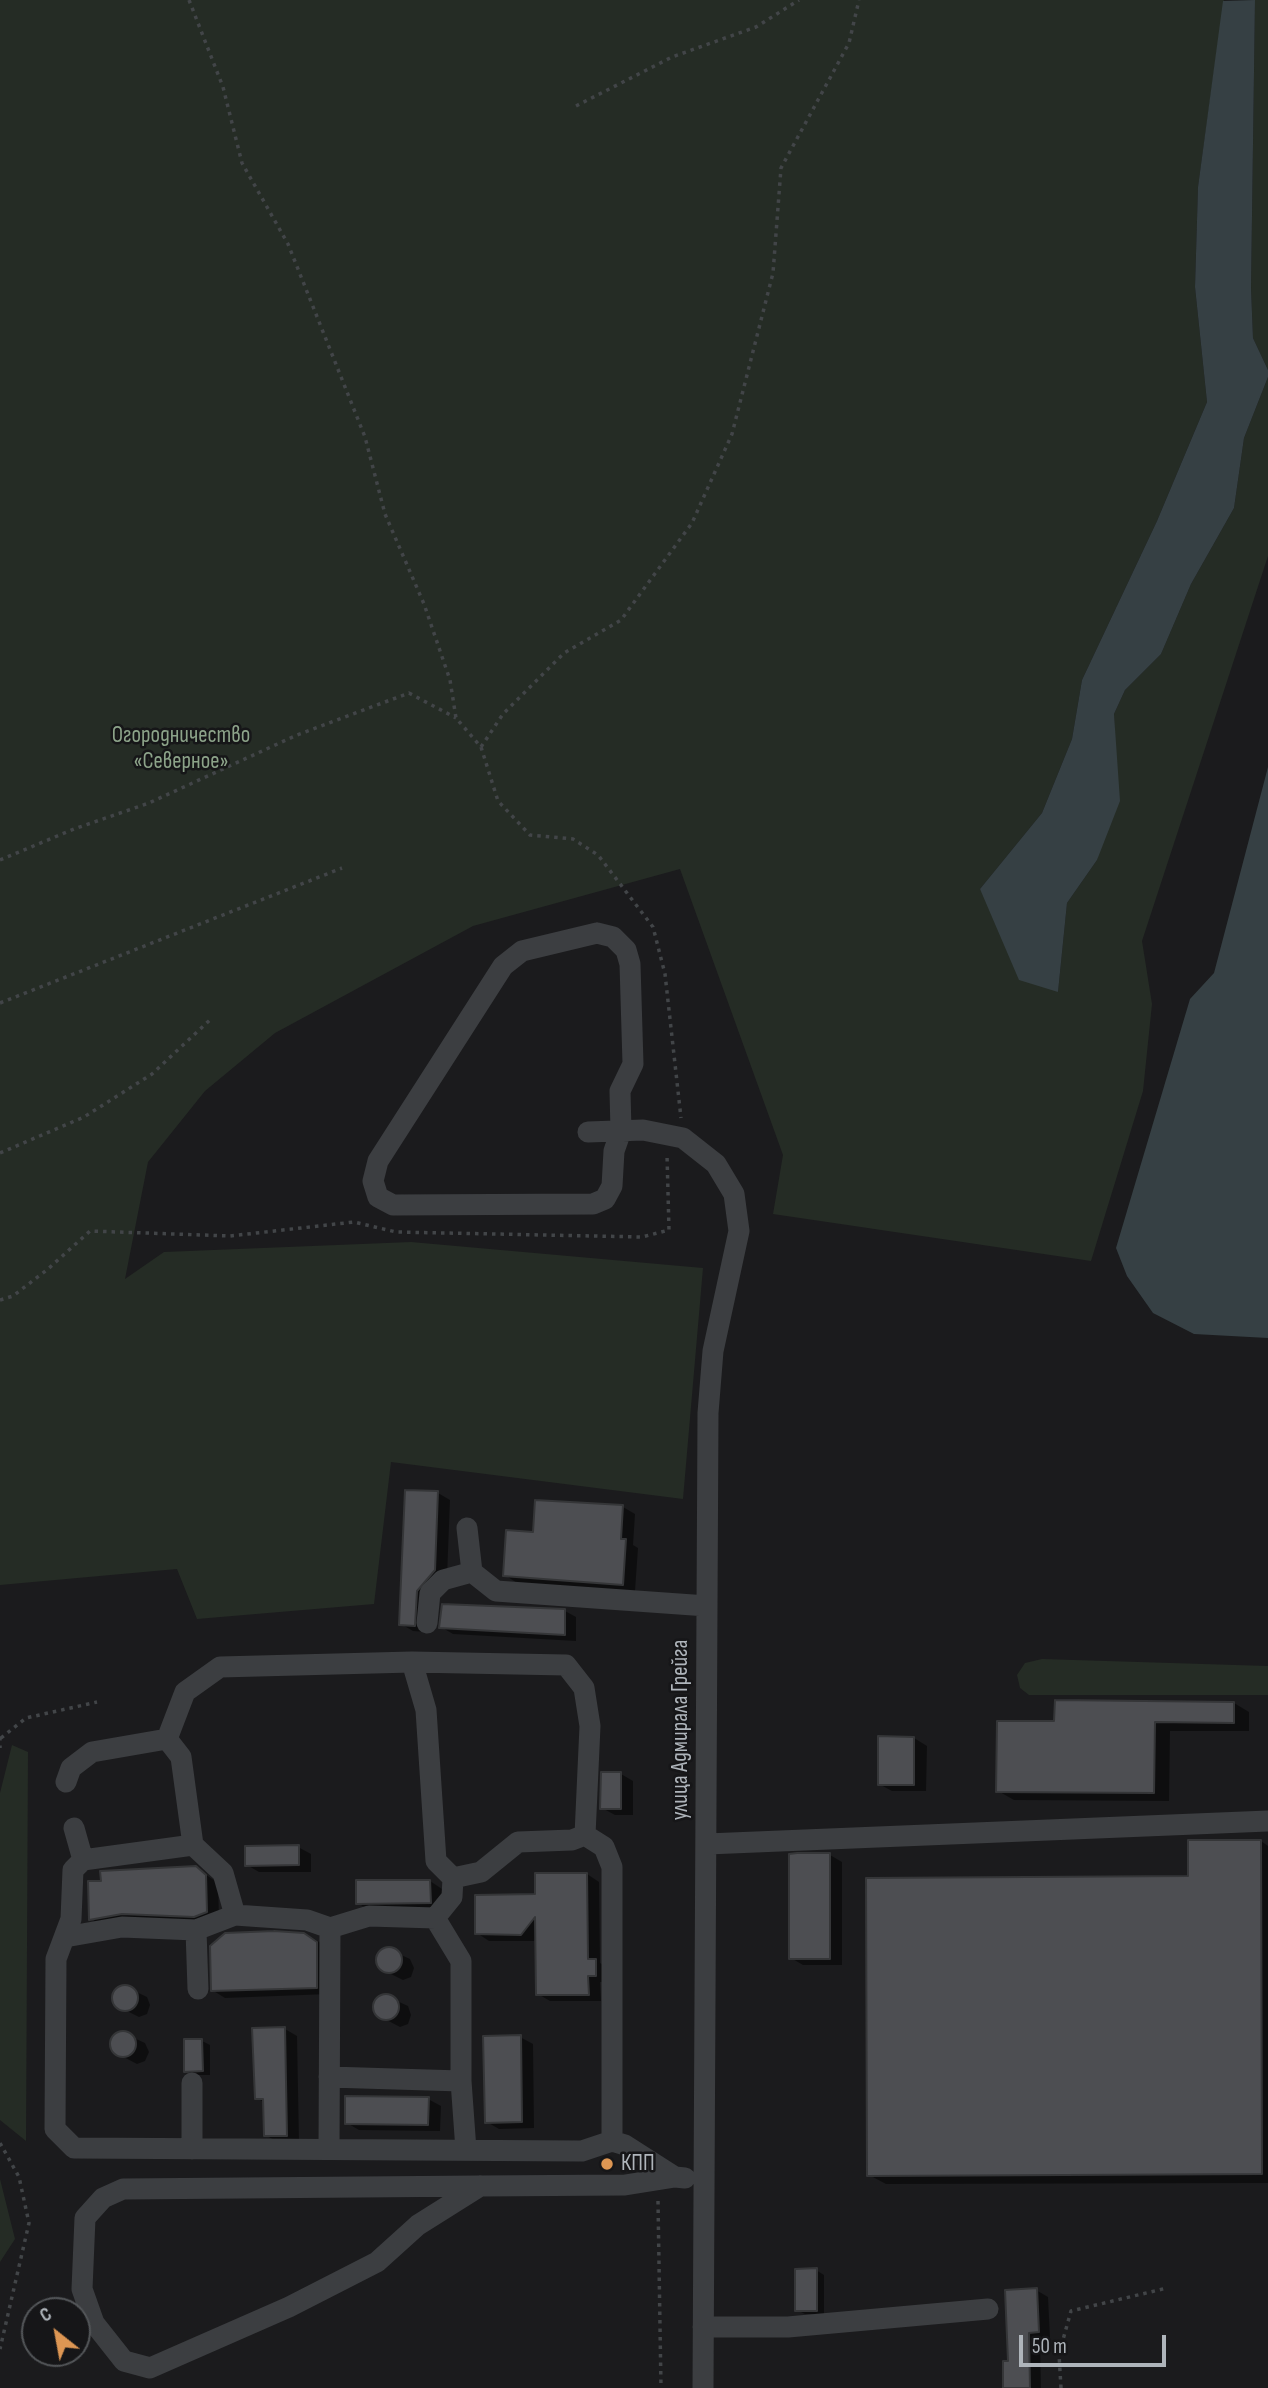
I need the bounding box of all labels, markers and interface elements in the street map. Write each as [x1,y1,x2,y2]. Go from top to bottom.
park label: Огородничество «Северное» [112,722,250,776]
street label: улица Адмирала Грейга [667,1640,695,1820]
place label: КПП [621,2150,655,2178]
marker: КПП [599,2156,615,2172]
north arrow [21,2297,91,2367]
text: С [36,2303,56,2328]
scale bar [1023,2322,1170,2366]
text: 50 m [1032,2334,1067,2359]

